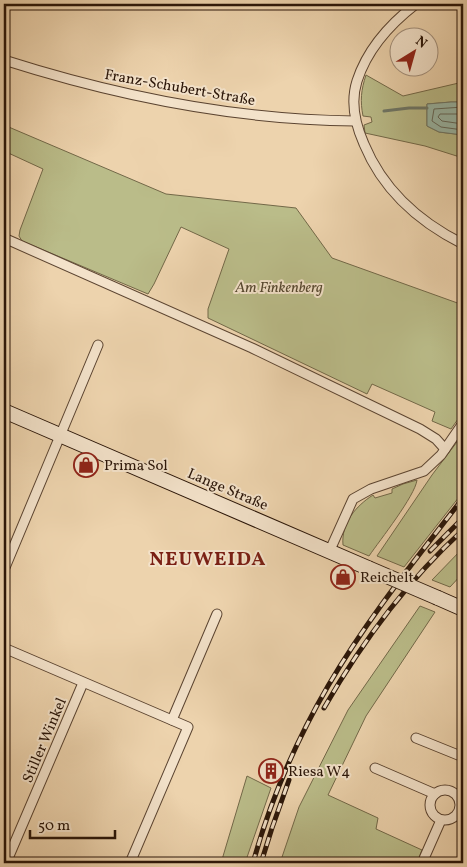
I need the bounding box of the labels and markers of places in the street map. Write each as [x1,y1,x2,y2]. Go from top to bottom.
shop icon: Prima Sol [73,452,99,478]
place label: Prima Sol [104,456,168,477]
shop icon: Reichelt [330,564,356,590]
place label: Reichelt [360,568,414,589]
building icon: Riesa W4 [258,758,284,784]
place label: Riesa W4 [288,762,350,783]

